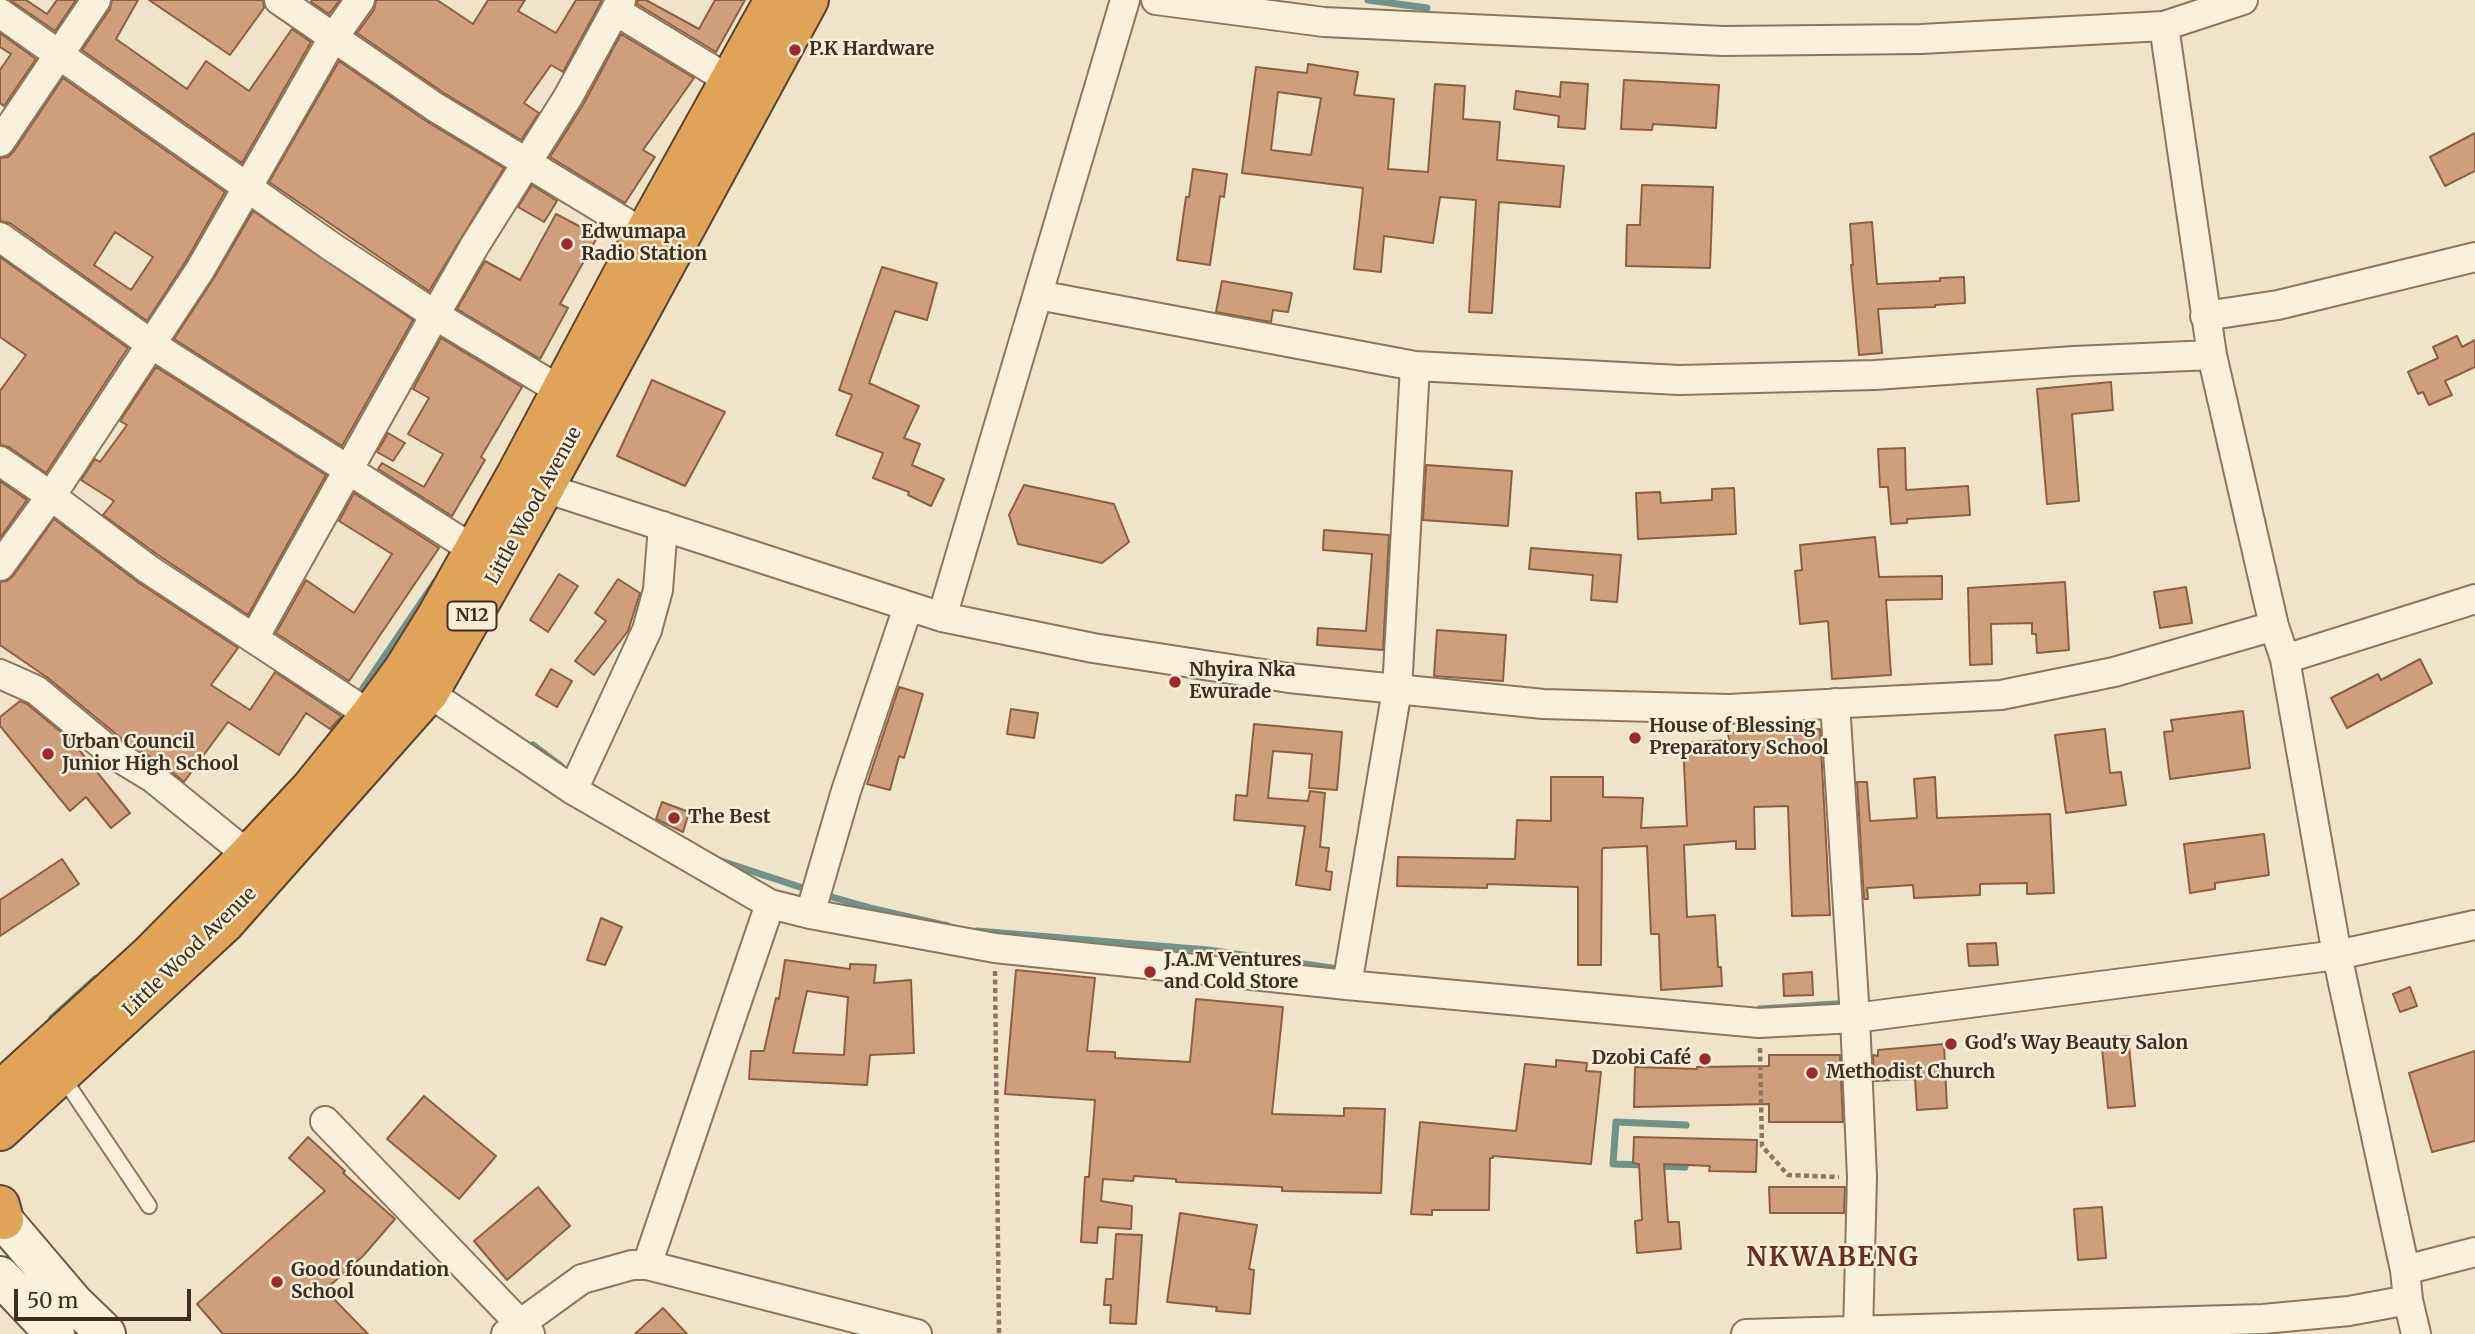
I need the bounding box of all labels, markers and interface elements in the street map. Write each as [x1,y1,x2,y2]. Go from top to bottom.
place label: P.K Hardware [809,39,934,61]
marker: P.K Hardware [787,42,803,58]
place label: Edwumapa Radio Station [581,222,707,266]
marker: Edwumapa Radio Station [559,236,575,252]
street label: Little Wood Avenue [481,423,587,589]
road number: N12 [448,602,496,630]
place label: Nhyira Nka Ewurade [1189,660,1296,704]
marker: Nhyira Nka Ewurade [1167,674,1183,690]
place label: House of Blessing Preparatory School [1649,716,1829,760]
marker: House of Blessing Preparatory School [1627,730,1643,746]
place label: Urban Council Junior High School [62,732,239,776]
marker: Urban Council Junior High School [40,746,56,762]
place label: The Best [688,807,771,829]
marker: The Best [666,810,682,826]
street label: Little Wood Avenue [119,882,261,1022]
place label: J.A.M Ventures and Cold Store [1164,950,1302,994]
marker: J.A.M Ventures and Cold Store [1142,964,1158,980]
place label: God's Way Beauty Salon [1965,1033,2188,1055]
marker: God's Way Beauty Salon [1943,1036,1959,1052]
place label: Dzobi Café [1591,1048,1691,1070]
marker: Dzobi Café [1697,1051,1713,1067]
place label: Methodist Church [1826,1062,1995,1084]
marker: Methodist Church [1804,1065,1820,1081]
district label: NKWABENG [1747,1243,1919,1275]
place label: Good foundation School [291,1260,449,1304]
scale bar [18,1274,194,1318]
marker: Good foundation School [269,1274,285,1290]
text: 50 m [27,1287,78,1314]

